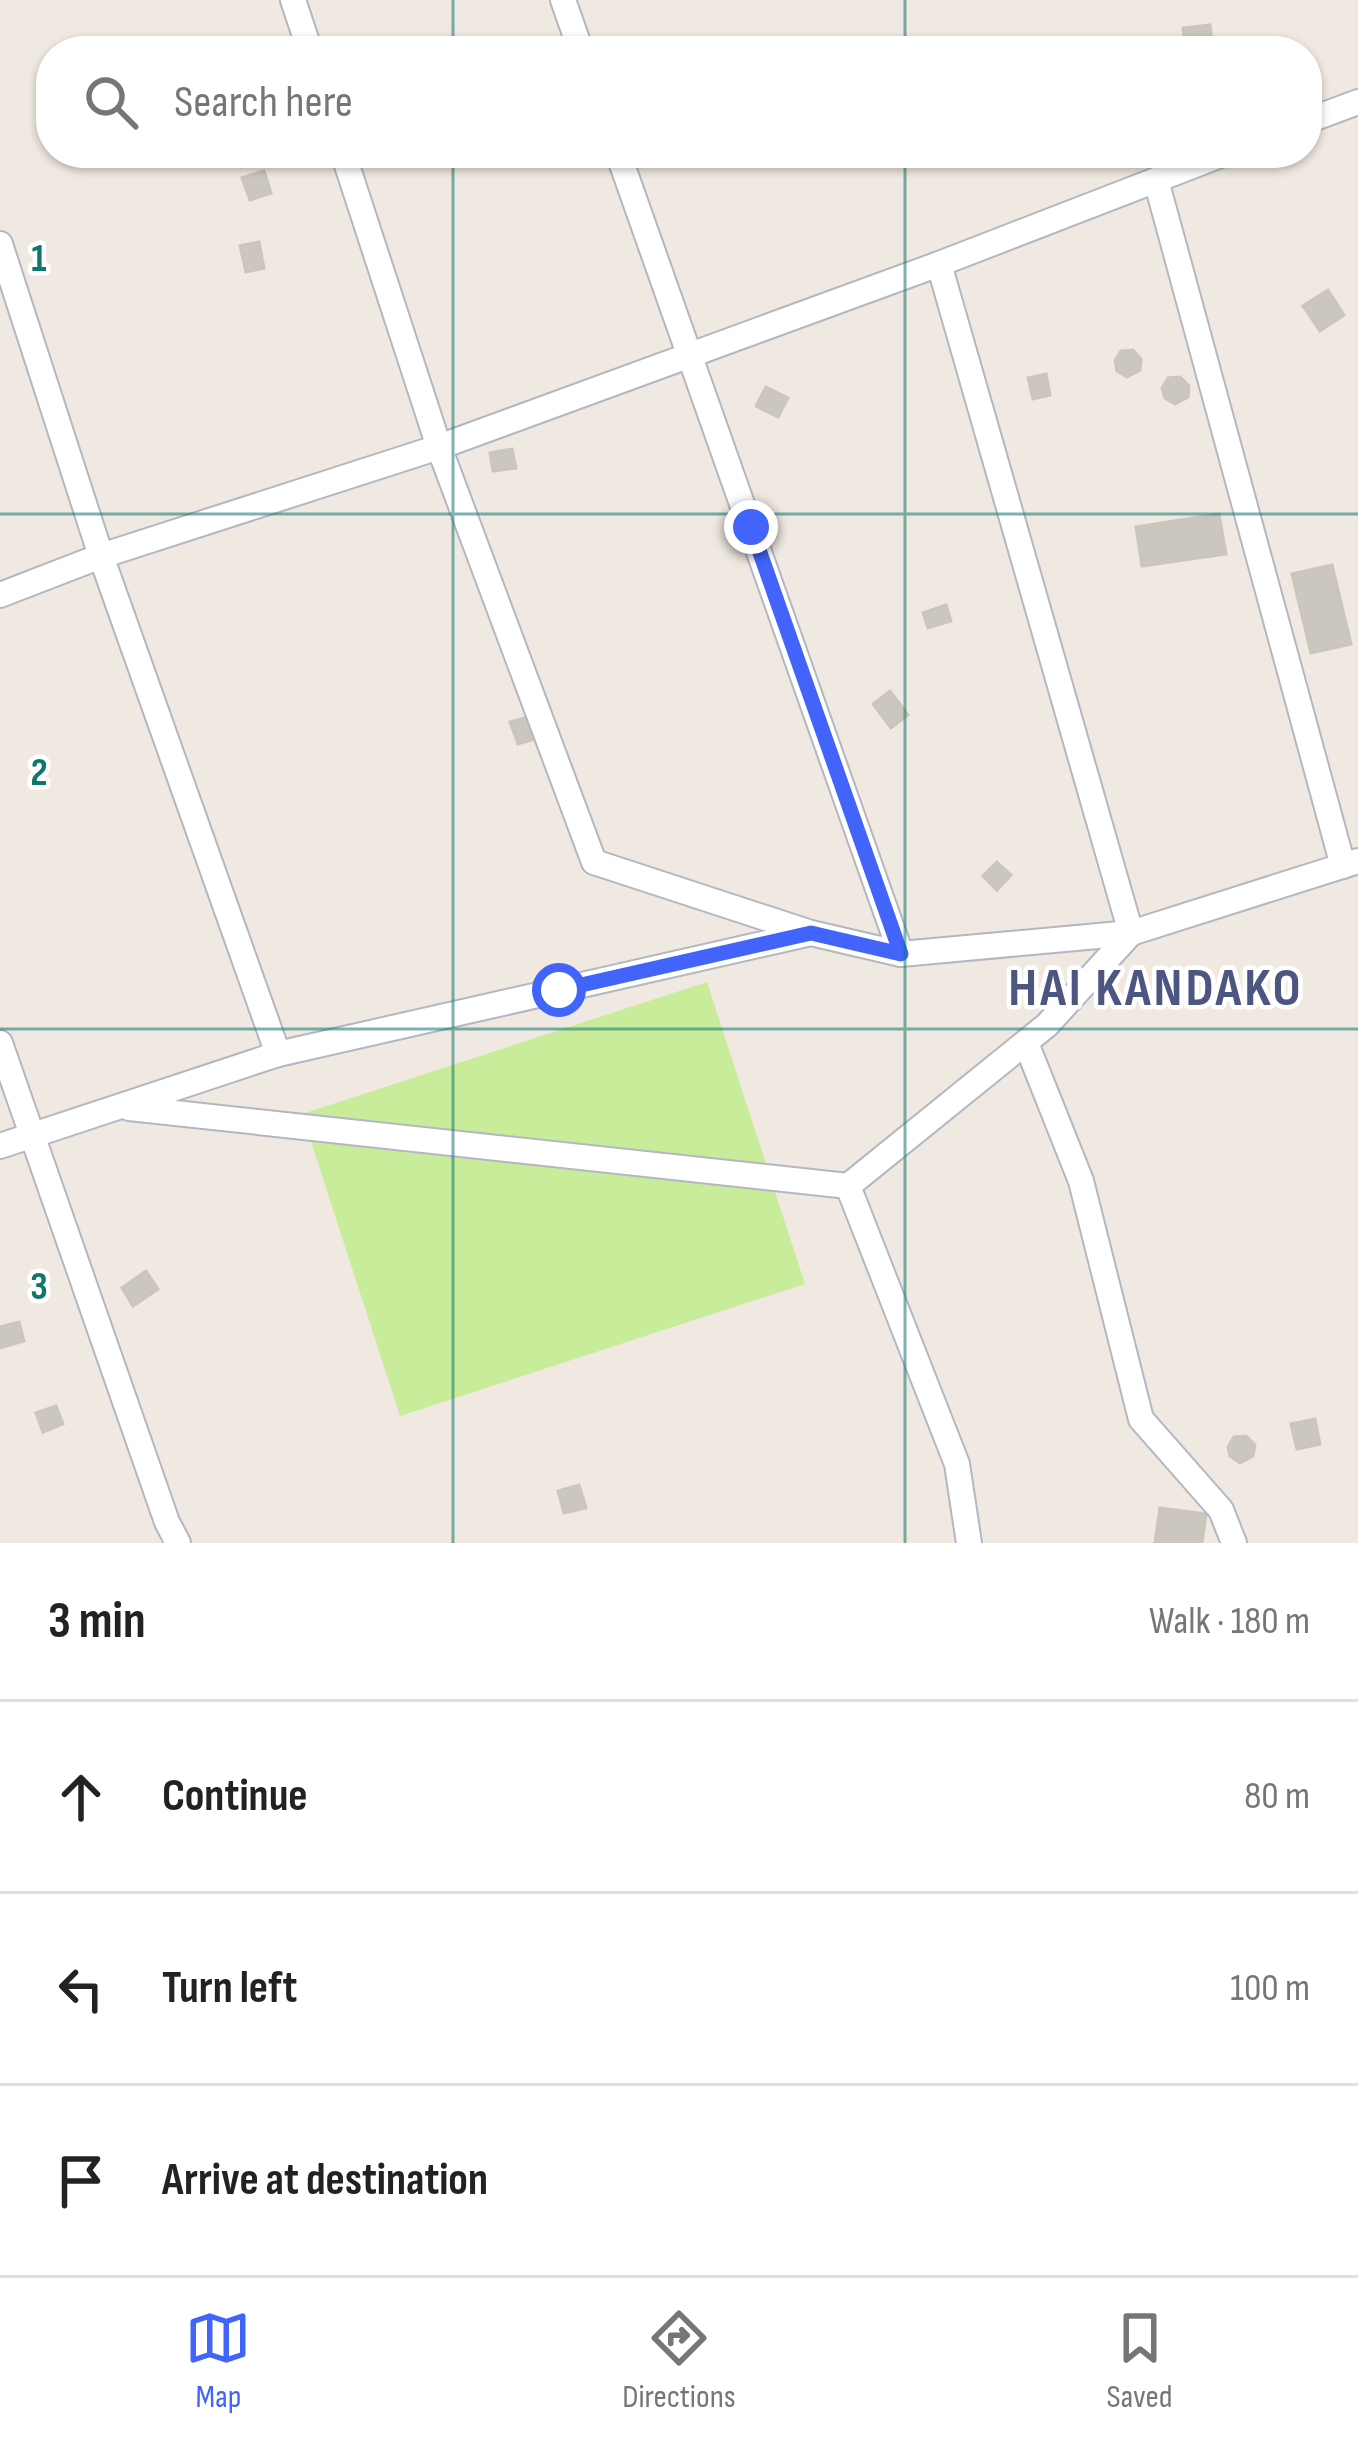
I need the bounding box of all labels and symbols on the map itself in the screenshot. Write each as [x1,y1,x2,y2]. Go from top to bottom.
text: 1 [31,236,47,283]
route end [724,500,778,554]
text: 2 [30,750,48,797]
district label: HAI KANDAKO [1008,956,1304,1021]
route start [532,963,586,1017]
text: 3 [30,1264,48,1311]

